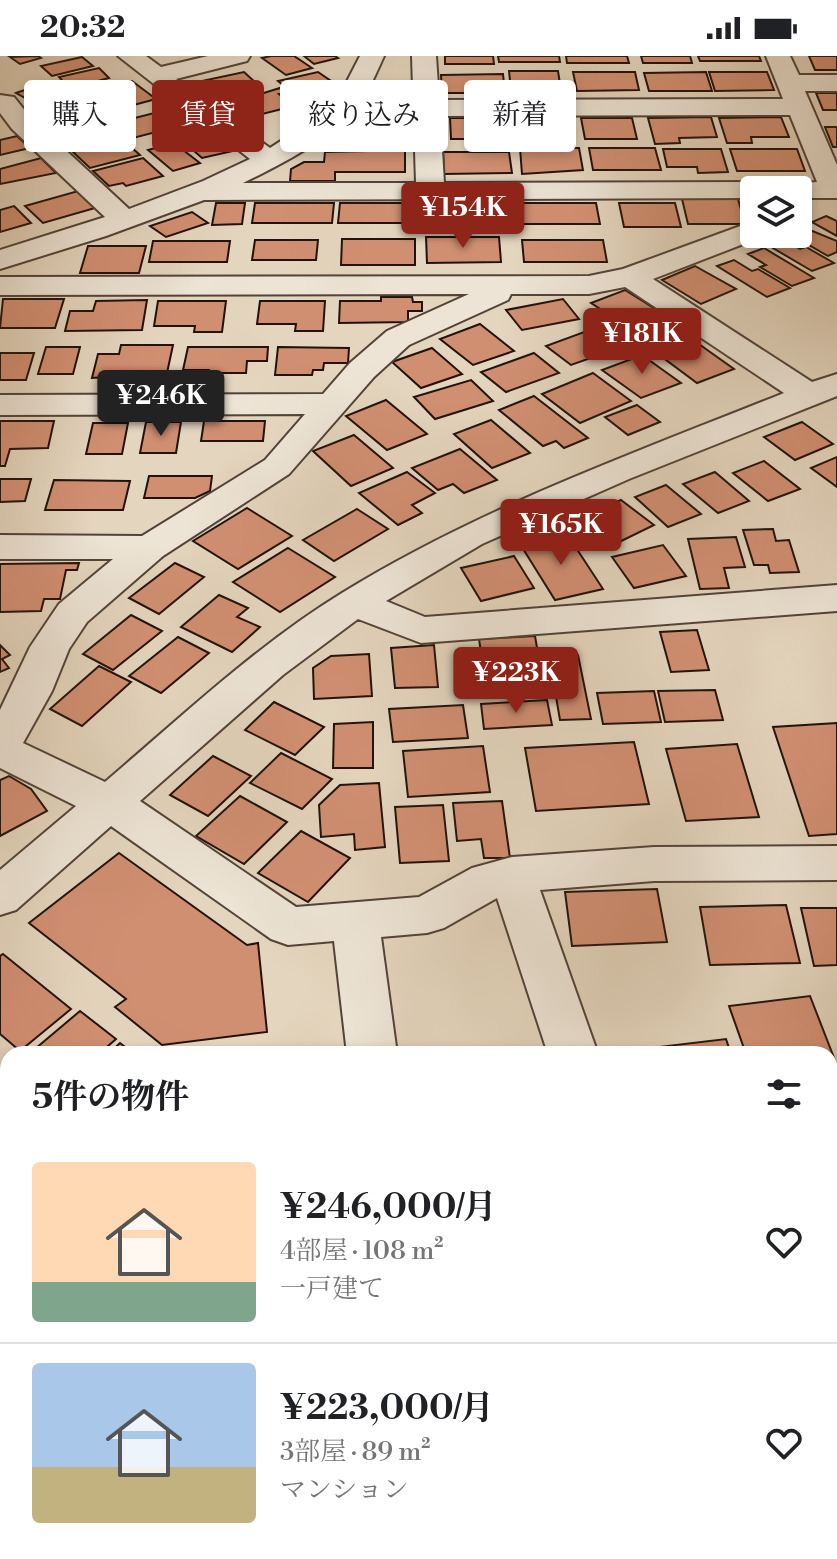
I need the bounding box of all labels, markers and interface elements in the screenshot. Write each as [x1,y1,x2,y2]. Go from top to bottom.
text: 20:32 [40,9,126,47]
chip: 購入 [24,80,136,152]
chip: 賃貸 [152,80,264,152]
chip: 絞り込み [280,80,448,152]
chip: 新着 [464,80,576,152]
map controls [740,176,812,248]
button: layers [740,176,812,248]
pin: ¥154K [407,182,519,250]
text: ¥154K [419,192,507,224]
pin: ¥181K [586,308,698,376]
text: ¥181K [601,318,683,350]
pin: ¥246K [105,370,217,438]
text: ¥246K [115,380,207,412]
pin: ¥165K [505,499,617,567]
text: ¥165K [518,509,604,541]
pin: ¥223K [460,647,572,715]
text: ¥223K [471,657,561,689]
icon: filters [762,1072,806,1116]
text: 5件の物件 [32,1077,189,1119]
text: ¥246,000/月 [280,1187,497,1229]
icon: home [96,1194,192,1290]
icon: heart [762,1220,806,1264]
text: 4部屋 · 108 m² [280,1235,443,1267]
text: 一戸建て [280,1273,384,1305]
text: ¥223,000/月 [280,1388,494,1430]
icon: home [96,1395,192,1491]
icon: heart [762,1421,806,1465]
text: 3部屋 · 89 m² [280,1436,430,1468]
text: マンション [280,1474,409,1506]

